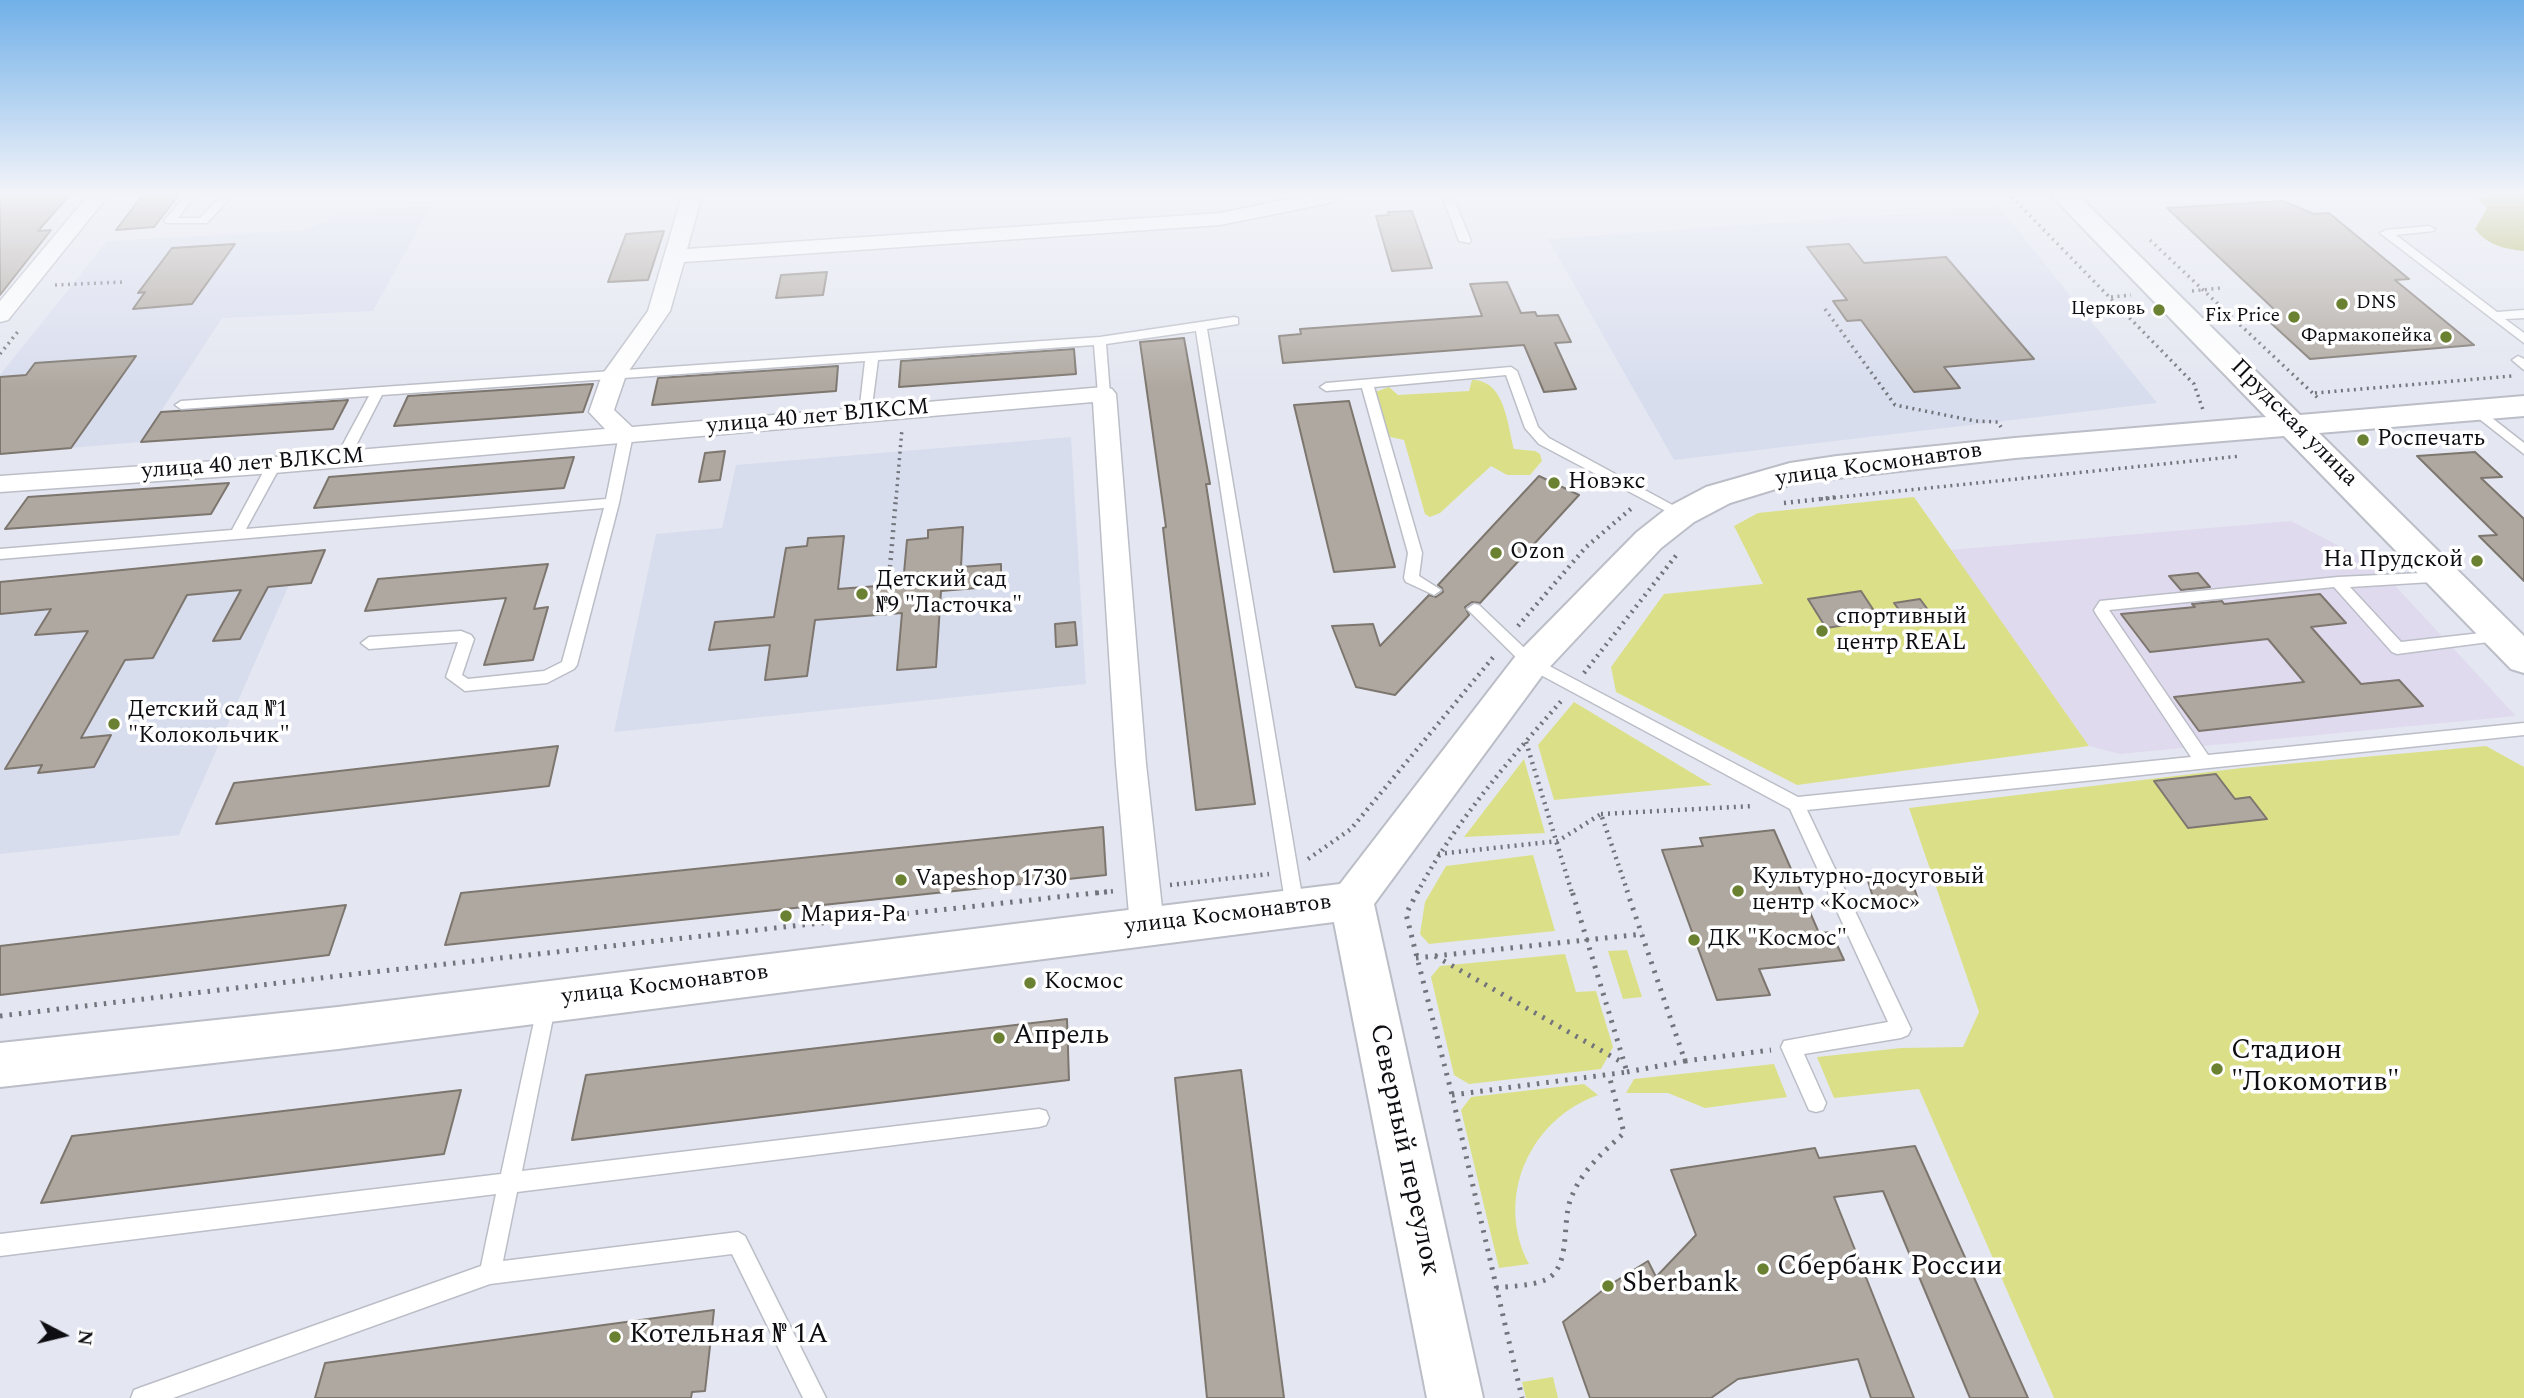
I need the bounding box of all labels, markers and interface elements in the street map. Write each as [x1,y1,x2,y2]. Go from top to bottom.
place label: DNS [2356,293,2396,315]
marker: DNS [2334,296,2350,312]
place label: Церковь [2071,299,2145,321]
marker: Церковь [2151,302,2167,318]
place label: Fix Price [2205,306,2280,328]
marker: Fix Price [2286,309,2302,325]
place label: Фармакопейка [2301,326,2432,348]
marker: Фармакопейка [2438,329,2454,345]
street label: Прудская улица [2223,354,2363,494]
street label: улица 40 лет ВЛКСМ [706,395,930,441]
place label: Роспечать [2377,426,2485,454]
marker: Роспечать [2355,432,2371,448]
street label: улица Космонавтов [1774,438,1984,494]
street label: улица 40 лет ВЛКСМ [141,443,365,487]
place label: Новэкс [1568,469,1646,497]
marker: Новэкс [1546,475,1562,491]
place label: Ozon [1510,539,1565,567]
marker: Ozon [1488,545,1504,561]
place label: На Прудской [2323,547,2463,575]
marker: На Прудской [2469,553,2485,569]
place label: Детский сад №9 "Ласточка" [876,567,1022,621]
marker: Детский сад №9 "Ласточка" [854,586,870,602]
place label: спортивный центр REAL [1836,604,1967,658]
marker: спортивный центр REAL [1814,623,1830,639]
place label: Детский сад №1 "Колокольчик" [128,697,290,751]
marker: Детский сад №1 "Колокольчик" [106,716,122,732]
place label: Культурно-досуговый центр «Космос» [1752,864,1985,918]
place label: Vapeshop 1730 [915,866,1067,894]
marker: Vapeshop 1730 [893,872,909,888]
marker: Культурно-досуговый центр «Космос» [1730,883,1746,899]
street label: улица Космонавтов [1123,890,1333,942]
place label: Мария-Ра [800,902,907,930]
marker: Мария-Ра [778,908,794,924]
place label: ДК "Космос" [1708,926,1847,954]
marker: ДК "Космос" [1686,932,1702,948]
street label: улица Космонавтов [560,960,770,1012]
place label: Космос [1044,969,1123,997]
marker: Космос [1022,975,1038,991]
place label: Апрель [1013,1021,1109,1055]
street label: Северный переулок [1360,1021,1446,1279]
marker: Апрель [991,1030,1007,1046]
place label: Стадион "Локомотив" [2231,1036,2400,1102]
marker: Стадион "Локомотив" [2209,1061,2225,1077]
place label: Сбербанк России [1777,1252,2003,1286]
marker: Сбербанк России [1755,1261,1771,1277]
place label: Sberbank [1622,1269,1739,1303]
marker: Sberbank [1600,1278,1616,1294]
north arrow [28,1300,98,1370]
place label: Котельная № 1А [629,1320,828,1354]
text: N [69,1328,100,1347]
marker: Котельная № 1А [607,1329,623,1345]

